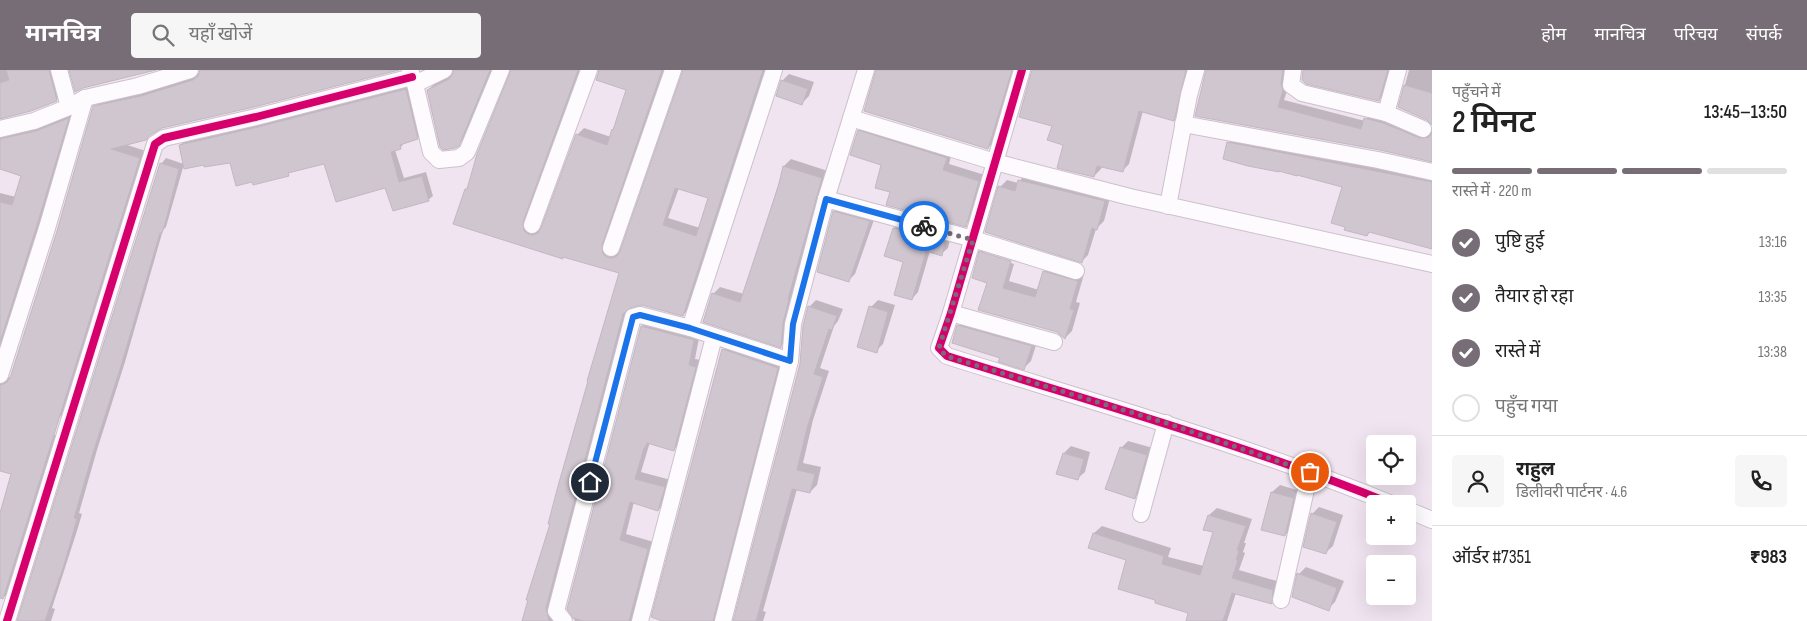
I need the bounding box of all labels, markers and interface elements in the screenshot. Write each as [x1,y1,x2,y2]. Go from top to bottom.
search box [131,13,481,58]
text: मानचित्र [25,19,101,48]
icon: search [149,21,177,49]
text: यहाँ खोजें [189,23,252,46]
text: होम [1541,24,1566,45]
text: मानचित्र [1594,24,1646,45]
text: परिचय [1674,24,1718,45]
text: संपर्क [1746,24,1782,45]
text: पहुँचने में [1452,83,1501,102]
text: 13:45–13:50 [1704,101,1787,124]
text: 2 मिनट [1452,103,1536,142]
text: रास्ते में · 220 m [1452,182,1532,201]
courier [899,201,949,251]
icon: bike [910,212,938,240]
icon: check [1452,229,1480,257]
text: पुष्टि हुई [1495,230,1544,253]
text: 13:16 [1759,233,1787,252]
icon: check [1452,284,1480,312]
text: तैयार हो रहा [1495,285,1573,308]
text: 13:35 [1759,288,1787,307]
icon: check [1452,339,1480,367]
text: रास्ते में [1495,340,1540,363]
text: 13:38 [1758,343,1787,362]
text: पहुँच गया [1495,395,1558,418]
map controls [1366,435,1416,605]
button: locate [1366,435,1416,485]
pin [1289,451,1331,493]
button: person [1452,455,1504,507]
button: phone [1735,455,1787,507]
icon: bag [1296,458,1324,486]
text: राहुल [1516,458,1555,481]
pin [569,461,611,503]
icon: home [576,468,604,496]
text: डिलीवरी पार्टनर · 4.6 [1516,483,1627,502]
button: + [1366,495,1416,545]
text: ऑर्डर #7351 [1452,546,1531,569]
text: ₹983 [1750,546,1787,569]
button: − [1366,555,1416,605]

